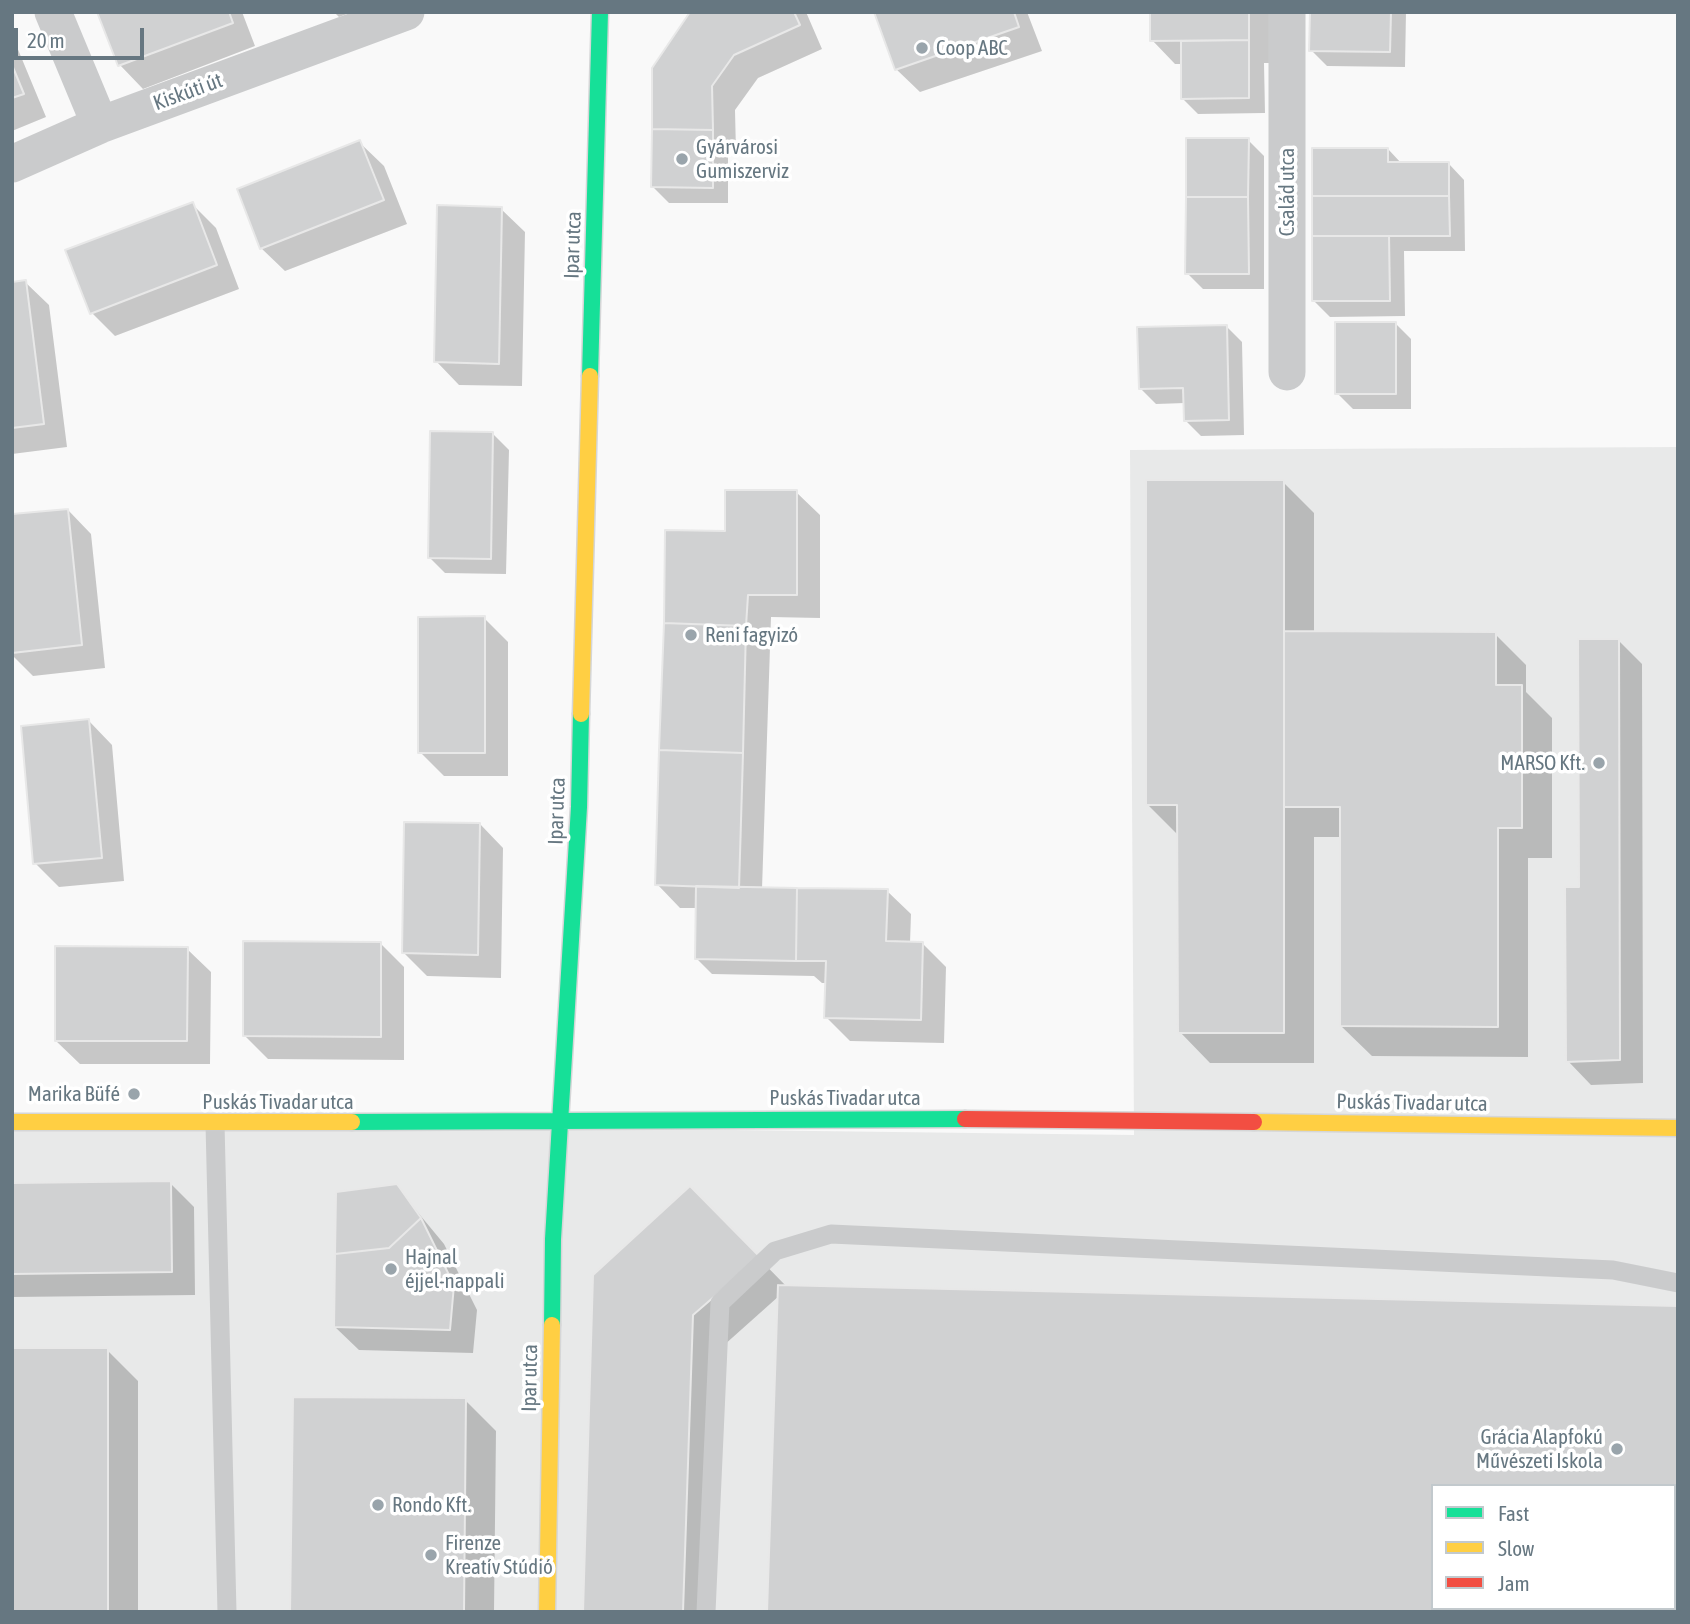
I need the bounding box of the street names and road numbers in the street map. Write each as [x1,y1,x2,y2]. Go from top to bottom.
street label: Kiskúti út [150,68,226,116]
street label: Család utca [1274,148,1300,236]
street label: Ipar utca [559,211,587,279]
street label: Ipar utca [543,777,571,845]
street label: Puskás Tivadar utca [769,1085,921,1111]
street label: Puskás Tivadar utca [202,1089,354,1115]
street label: Puskás Tivadar utca [1336,1089,1488,1117]
street label: Ipar utca [517,1344,543,1412]

